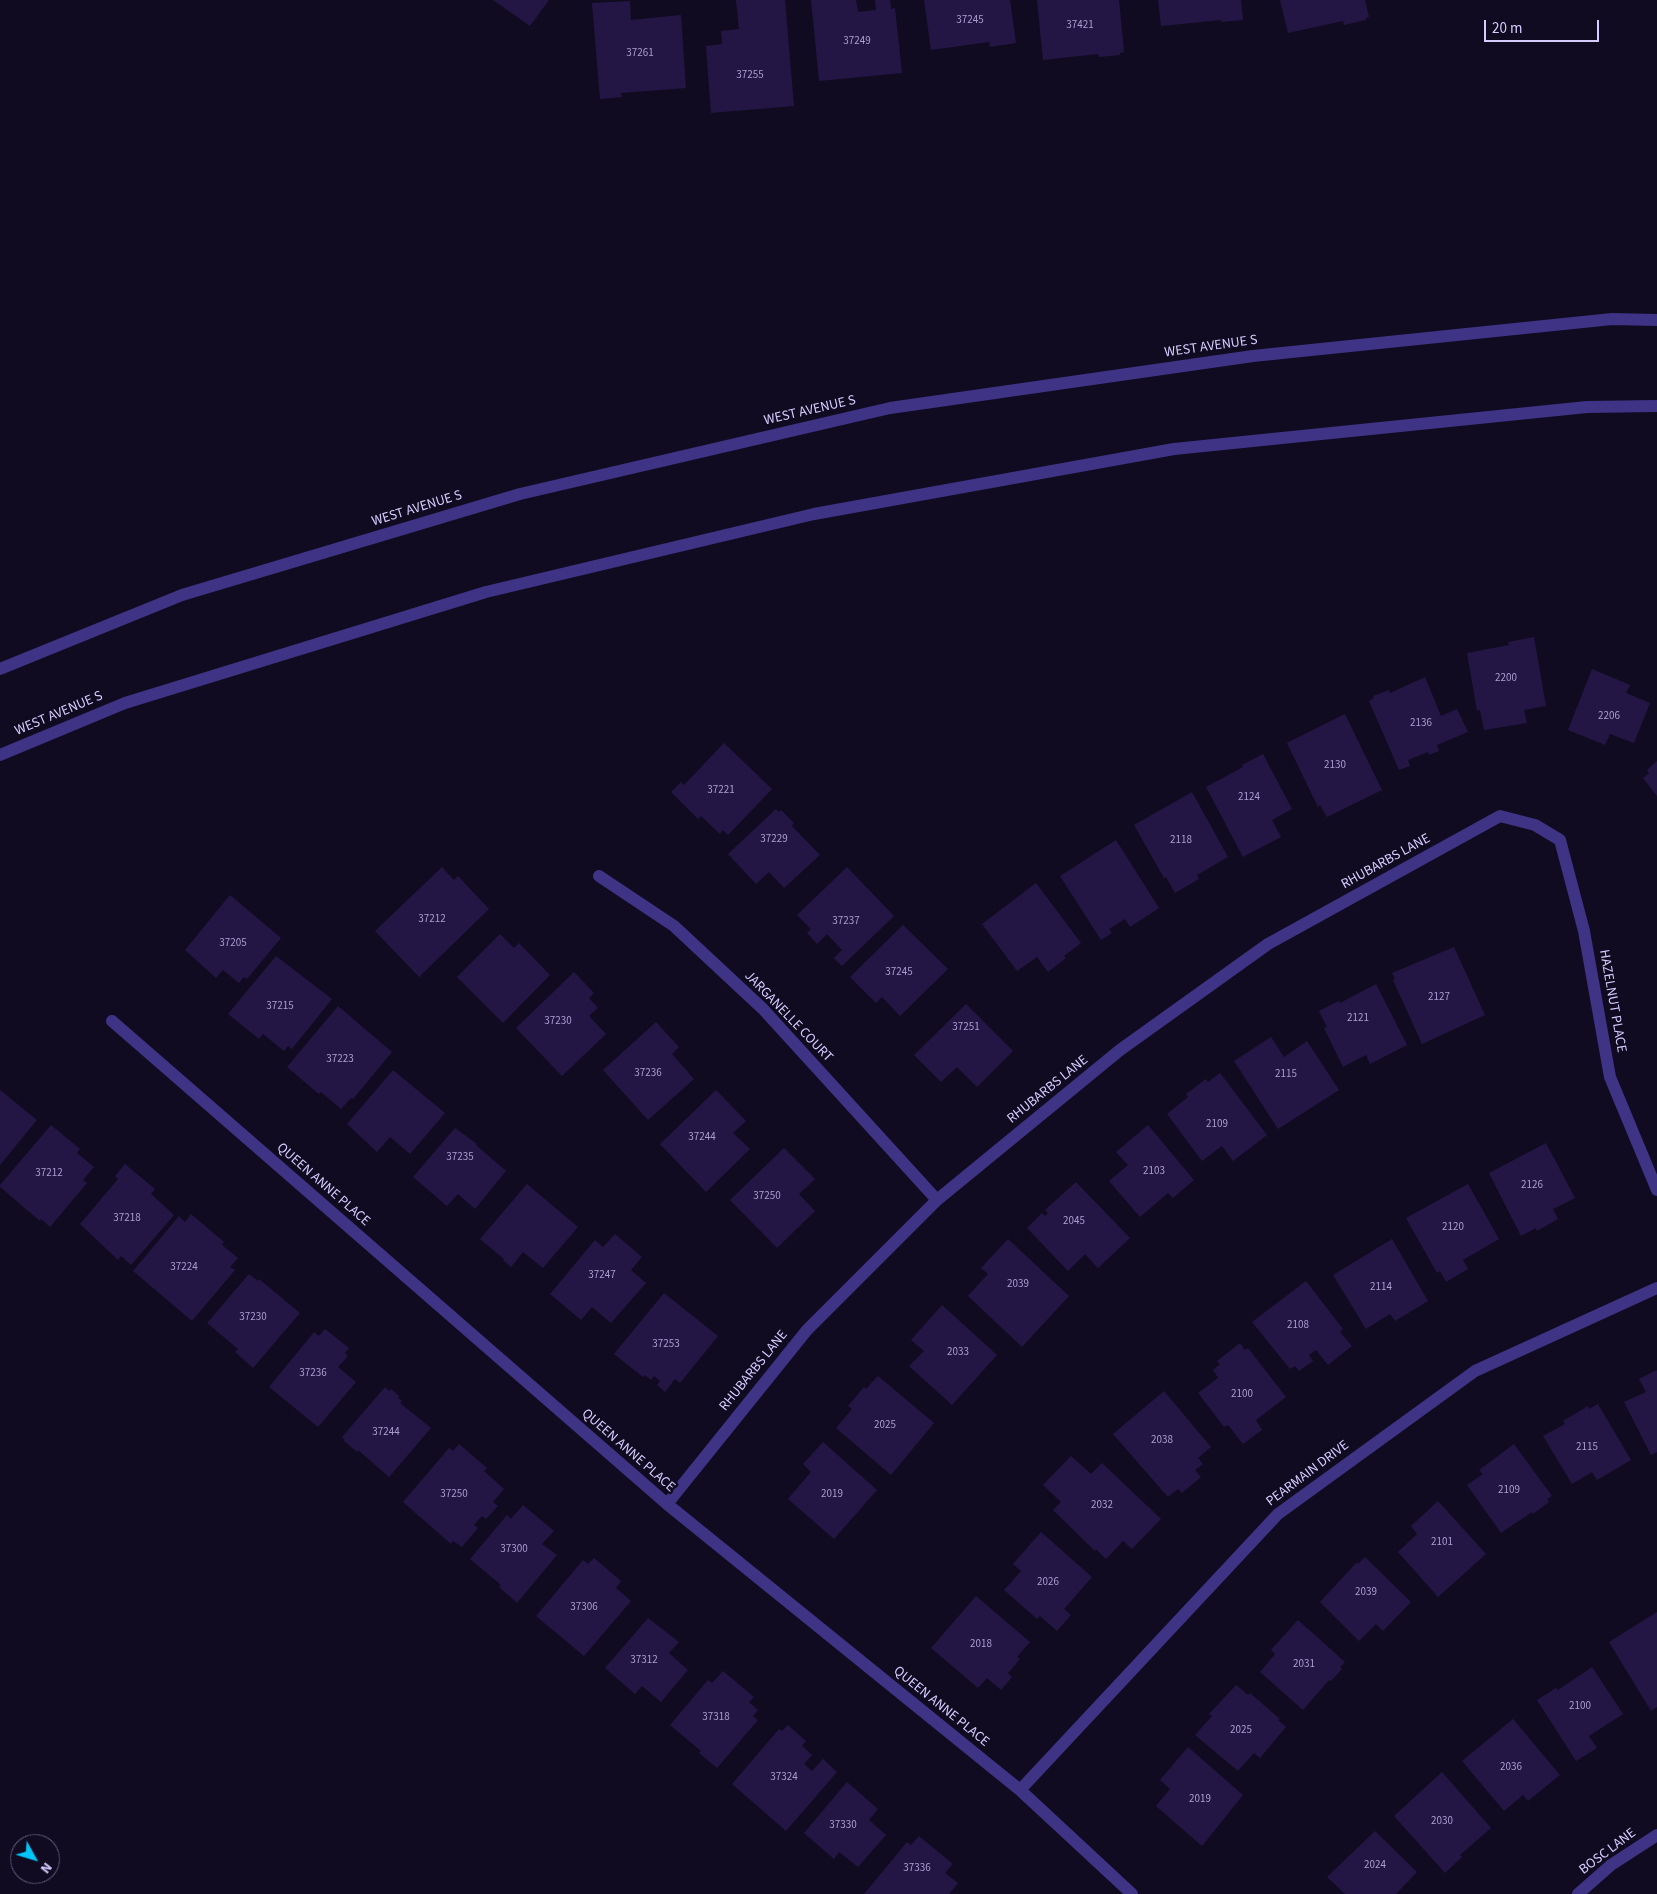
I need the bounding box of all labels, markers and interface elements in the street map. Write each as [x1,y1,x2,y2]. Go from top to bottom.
scale bar [1487,10,1602,42]
house number: 37245 [956,14,984,28]
text: 20 m [1492,18,1522,39]
house number: 37421 [1066,19,1094,33]
house number: 37249 [843,35,871,49]
house number: 37261 [626,47,654,61]
house number: 37255 [736,69,764,83]
street label: WEST AVENUE S [1163,332,1259,362]
street label: WEST AVENUE S [762,392,858,430]
street label: WEST AVENUE S [370,487,464,531]
house number: 2200 [1495,672,1517,686]
street label: WEST AVENUE S [13,688,105,740]
house number: 2206 [1598,710,1620,724]
house number: 2136 [1410,717,1432,731]
house number: 2130 [1324,759,1346,773]
house number: 37221 [707,784,735,798]
house number: 2124 [1238,791,1260,805]
street label: RHUBARBS LANE [1339,831,1433,893]
house number: 37229 [760,833,788,847]
house number: 2118 [1170,834,1192,848]
house number: 37212 [418,913,446,927]
house number: 37237 [832,915,860,929]
house number: 37205 [219,937,247,951]
street label: HAZELNUT PLACE [1595,948,1629,1054]
house number: 37245 [885,966,913,980]
street label: JARGANELLE COURT [740,968,836,1066]
house number: 2127 [1428,991,1450,1005]
house number: 37215 [266,1000,294,1014]
house number: 2121 [1347,1012,1369,1026]
house number: 37230 [544,1015,572,1029]
house number: 37251 [952,1021,980,1035]
street label: RHUBARBS LANE [1004,1052,1092,1128]
house number: 37223 [326,1053,354,1067]
house number: 37236 [634,1067,662,1081]
house number: 2115 [1275,1068,1297,1082]
house number: 2109 [1206,1118,1228,1132]
house number: 37244 [688,1131,716,1145]
street label: QUEEN ANNE PLACE [273,1140,373,1230]
house number: 37235 [446,1151,474,1165]
house number: 2103 [1143,1165,1165,1179]
house number: 37212 [35,1167,63,1181]
house number: 2126 [1521,1179,1543,1193]
house number: 37250 [753,1190,781,1204]
house number: 37218 [113,1212,141,1226]
house number: 2045 [1063,1215,1085,1229]
house number: 2120 [1442,1221,1464,1235]
house number: 37224 [170,1261,198,1275]
house number: 37247 [588,1269,616,1283]
house number: 2039 [1007,1278,1029,1292]
house number: 2114 [1370,1281,1392,1295]
house number: 37230 [239,1311,267,1325]
house number: 2108 [1287,1319,1309,1333]
street label: RHUBARBS LANE [716,1327,792,1415]
house number: 37253 [652,1338,680,1352]
house number: 2033 [947,1346,969,1360]
house number: 37236 [299,1367,327,1381]
house number: 2100 [1231,1388,1253,1402]
street label: QUEEN ANNE PLACE [578,1406,678,1496]
house number: 2025 [874,1419,896,1433]
house number: 37244 [372,1426,400,1440]
house number: 2038 [1151,1434,1173,1448]
street label: PEARMAIN DRIVE [1263,1437,1353,1511]
house number: 2115 [1576,1441,1598,1455]
house number: 2109 [1498,1484,1520,1498]
house number: 37250 [440,1488,468,1502]
house number: 2019 [821,1488,843,1502]
house number: 2032 [1091,1499,1113,1513]
house number: 2101 [1431,1536,1453,1550]
house number: 37300 [500,1543,528,1557]
house number: 2026 [1037,1576,1059,1590]
house number: 2039 [1355,1586,1377,1600]
house number: 37306 [570,1601,598,1615]
house number: 2018 [970,1638,992,1652]
house number: 37312 [630,1654,658,1668]
house number: 2031 [1293,1658,1315,1672]
street label: QUEEN ANNE PLACE [890,1663,992,1751]
house number: 2100 [1569,1700,1591,1714]
house number: 37318 [702,1711,730,1725]
house number: 2025 [1230,1724,1252,1738]
house number: 2036 [1500,1761,1522,1775]
house number: 37324 [770,1771,798,1785]
house number: 2019 [1189,1793,1211,1807]
house number: 2030 [1431,1815,1453,1829]
house number: 37330 [829,1819,857,1833]
street label: BOSC LANE [1576,1825,1640,1879]
north arrow [10,1834,60,1884]
text: N [35,1858,57,1878]
house number: 2024 [1364,1859,1386,1873]
house number: 37336 [903,1862,931,1876]

